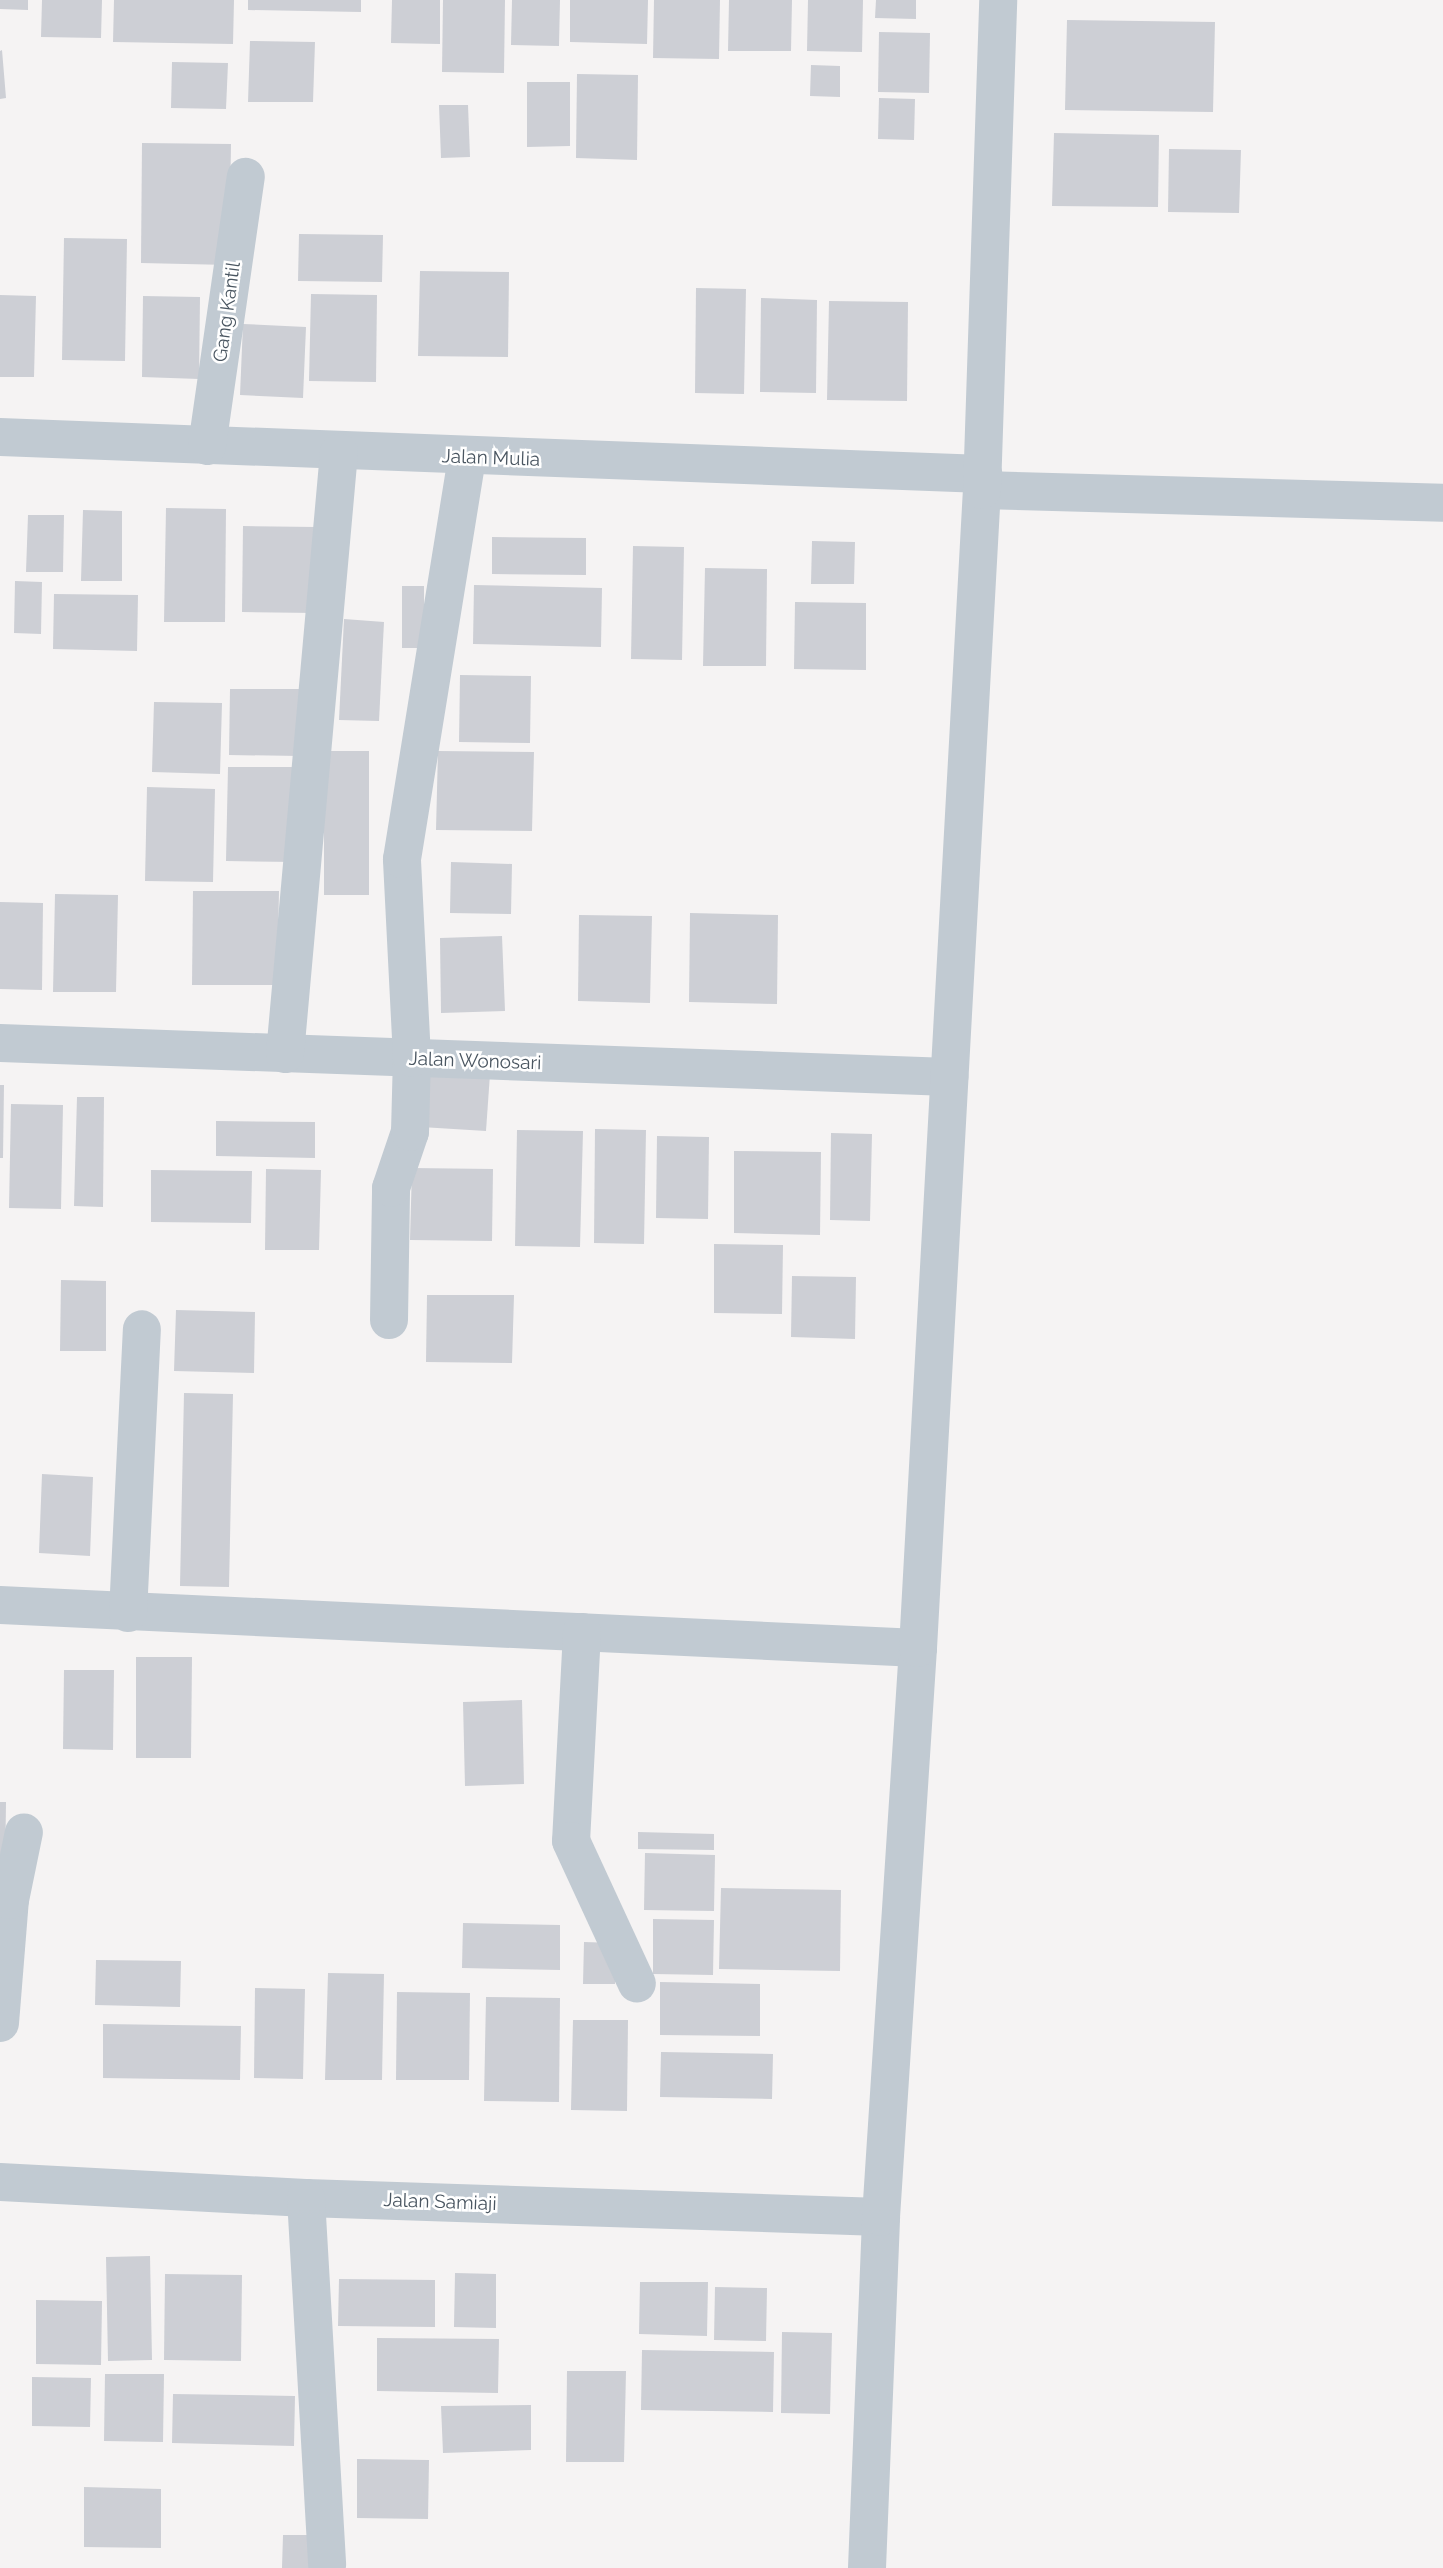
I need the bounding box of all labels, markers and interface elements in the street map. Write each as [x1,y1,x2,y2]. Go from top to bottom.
street label: Gang Kantil [209,260,245,364]
street label: Jalan Mulia [441,445,541,471]
street label: Jalan Wonosari [408,1047,542,1075]
street label: Jalan Samiaji [383,2189,497,2215]

